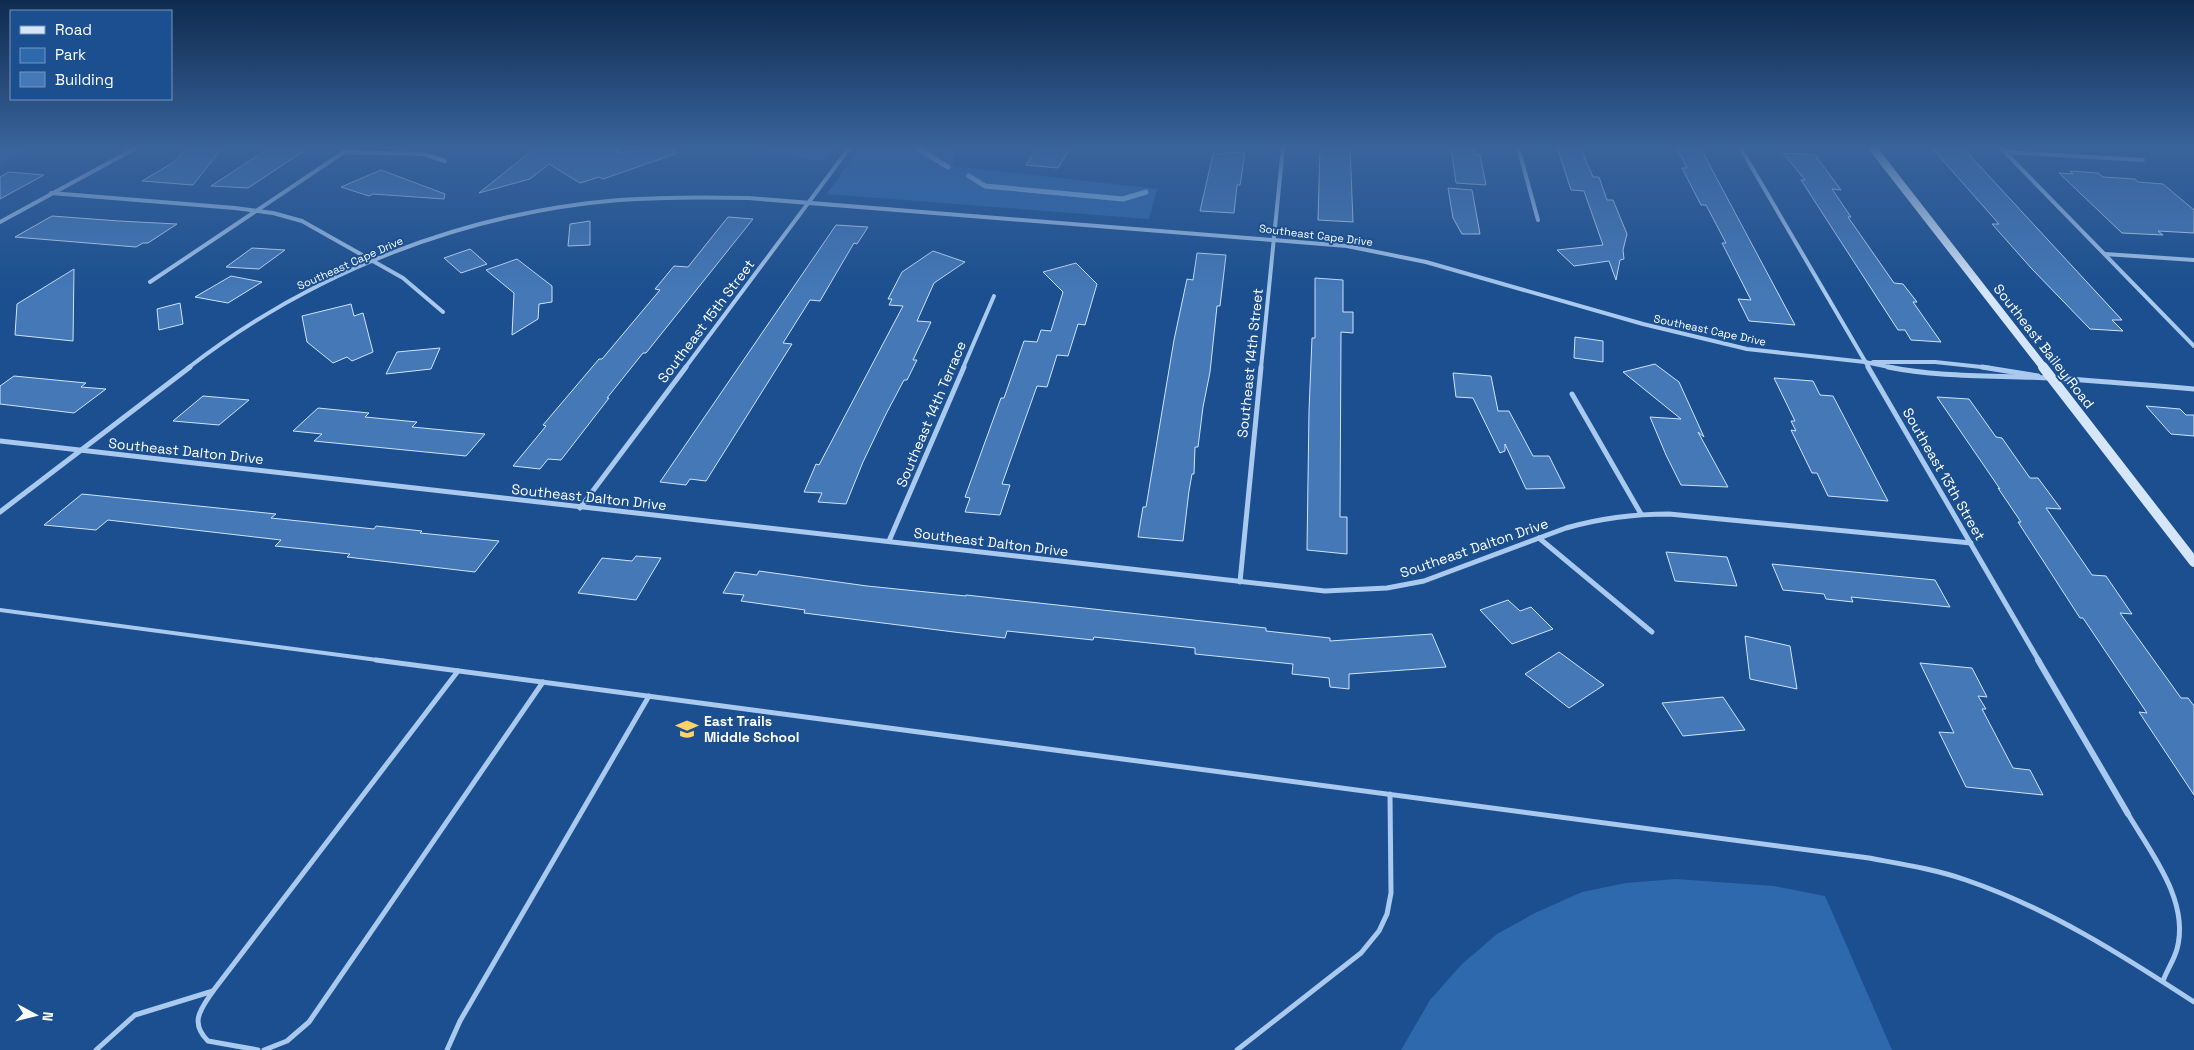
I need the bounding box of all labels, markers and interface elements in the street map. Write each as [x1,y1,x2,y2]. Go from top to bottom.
legend [10,10,172,100]
text: Road [55,20,92,39]
text: Park [55,45,86,64]
text: Building [55,70,114,89]
street label: Southeast Cape Drive [1258,221,1374,249]
street label: Southeast Cape Drive [295,233,405,293]
street label: Southeast 15th Street [654,256,758,386]
street label: Southeast Bailey Road [1990,280,2098,412]
street label: Southeast 14th Street [1233,287,1267,439]
street label: Southeast Cape Drive [1652,311,1768,349]
street label: Southeast 14th Terrace [892,338,970,490]
street label: Southeast 13th Street [1899,405,1989,543]
street label: Southeast Dalton Drive [108,434,264,468]
street label: Southeast Dalton Drive [511,480,667,514]
street label: Southeast Dalton Drive [1397,514,1551,582]
street label: Southeast Dalton Drive [913,524,1069,560]
place label: East Trails Middle School [704,712,799,746]
school or university icon: East Trails Middle School [674,716,700,742]
north arrow [10,990,60,1040]
text: N [38,1011,57,1022]

